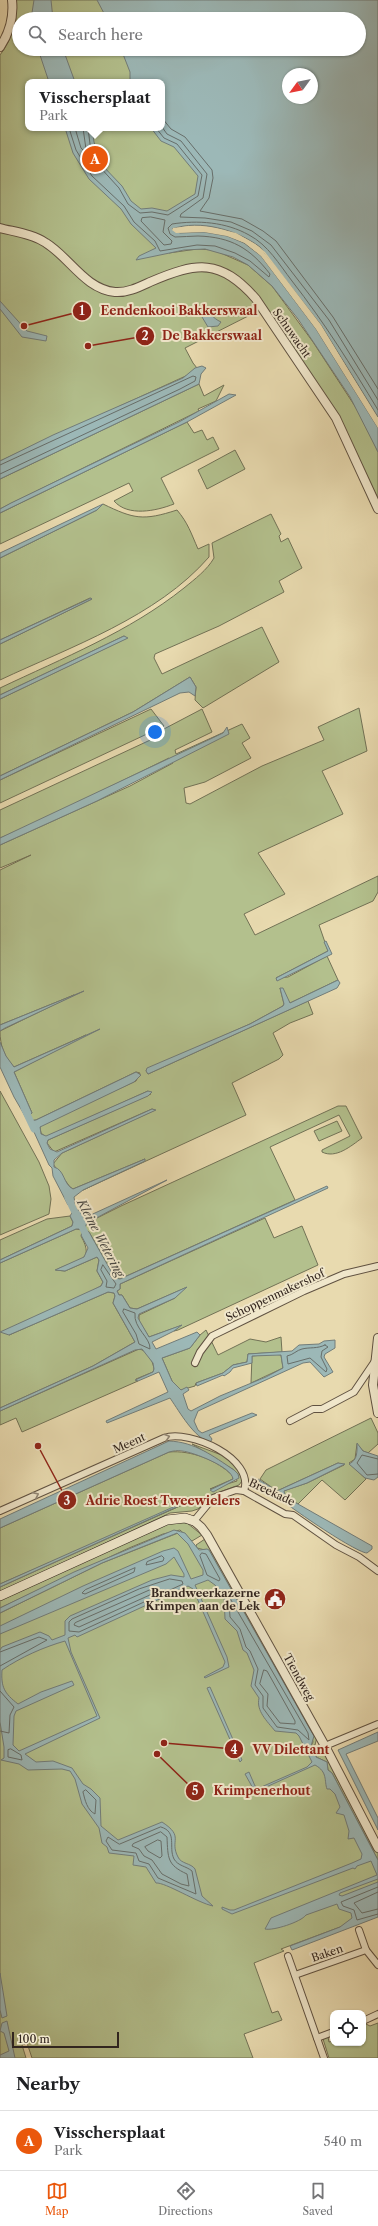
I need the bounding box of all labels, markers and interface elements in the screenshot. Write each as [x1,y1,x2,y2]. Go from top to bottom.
search box [12,12,366,56]
icon: search [26,23,48,45]
text: Search here [58,25,143,44]
north arrow [282,68,318,104]
popup [25,79,165,131]
text: Visschersplaat [39,88,151,107]
text: Park [39,107,68,123]
pin: A [82,144,108,174]
callout: Eendenkooi Bakkerswaal [72,299,265,323]
text: 1 [79,303,85,318]
text: Eendenkooi Bakkerswaal [101,303,257,318]
street label: Schuwacht [270,306,314,360]
callout: De Bakkerswaal [135,324,270,348]
text: 2 [141,328,149,343]
text: De Bakkerswaal [162,328,262,343]
your location [145,722,165,742]
water label: Kleine Wetering [74,1196,129,1281]
street label: Schoppenmakershof [223,1265,329,1324]
street label: Meent [111,1430,147,1456]
one-way arrow [164,1433,171,1442]
street label: Breekade [247,1475,297,1509]
callout: Adrie Roest Tweewielers [57,1488,248,1512]
one-way arrow [31,1492,39,1500]
text: 3 [64,1493,71,1508]
text: Adrie Roest Tweewielers [85,1493,241,1508]
place label: Brandweerkazerne Krimpen aan de Lek [146,1586,261,1613]
public building icon: Brandweerkazerne Krimpen aan de Lek [262,1586,288,1612]
street label: Tiendweg [280,1651,318,1703]
callout: VV Dilettant [224,1737,338,1761]
text: 4 [230,1742,238,1757]
text: VV Dilettant [252,1742,330,1757]
callout: Krimpenerhout [185,1779,318,1803]
text: 5 [192,1783,199,1798]
text: Krimpenerhout [214,1783,311,1798]
street label: Baken [309,1941,345,1965]
map controls [330,2010,366,2046]
button: locate [330,2010,366,2046]
scale bar [12,2030,119,2049]
text: 100 m [18,2032,50,2046]
text: Nearby [16,2074,80,2094]
text: Visschersplaat [54,2123,165,2142]
text: A [24,2133,34,2149]
text: 540 m [324,2133,362,2149]
text: Park [54,2142,82,2158]
tab: Map [45,2180,69,2218]
tab: Directions [158,2180,213,2218]
tab: Saved [303,2180,333,2218]

